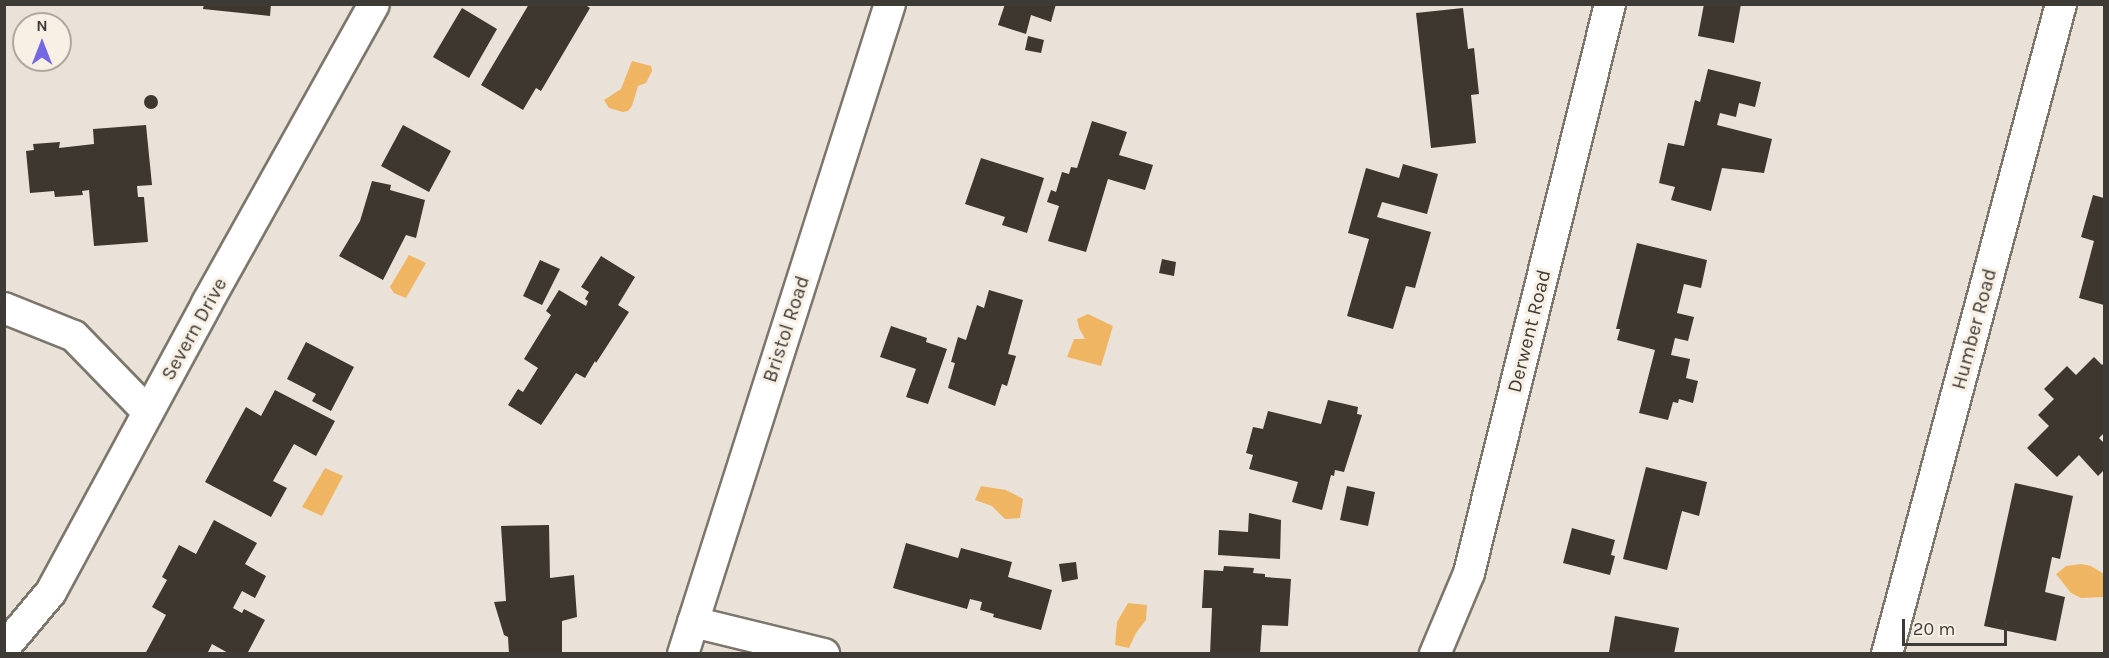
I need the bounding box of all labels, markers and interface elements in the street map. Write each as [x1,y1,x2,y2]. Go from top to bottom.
north arrow [12,12,72,72]
text: N [36,16,48,35]
street label: Humber Road [1946,266,2002,392]
street label: Derwent Road [1502,267,1556,395]
street label: Bristol Road [757,273,815,385]
street label: Severn Drive [156,274,232,384]
scale bar [1905,607,2010,645]
text: 20 m [1913,618,1955,640]

